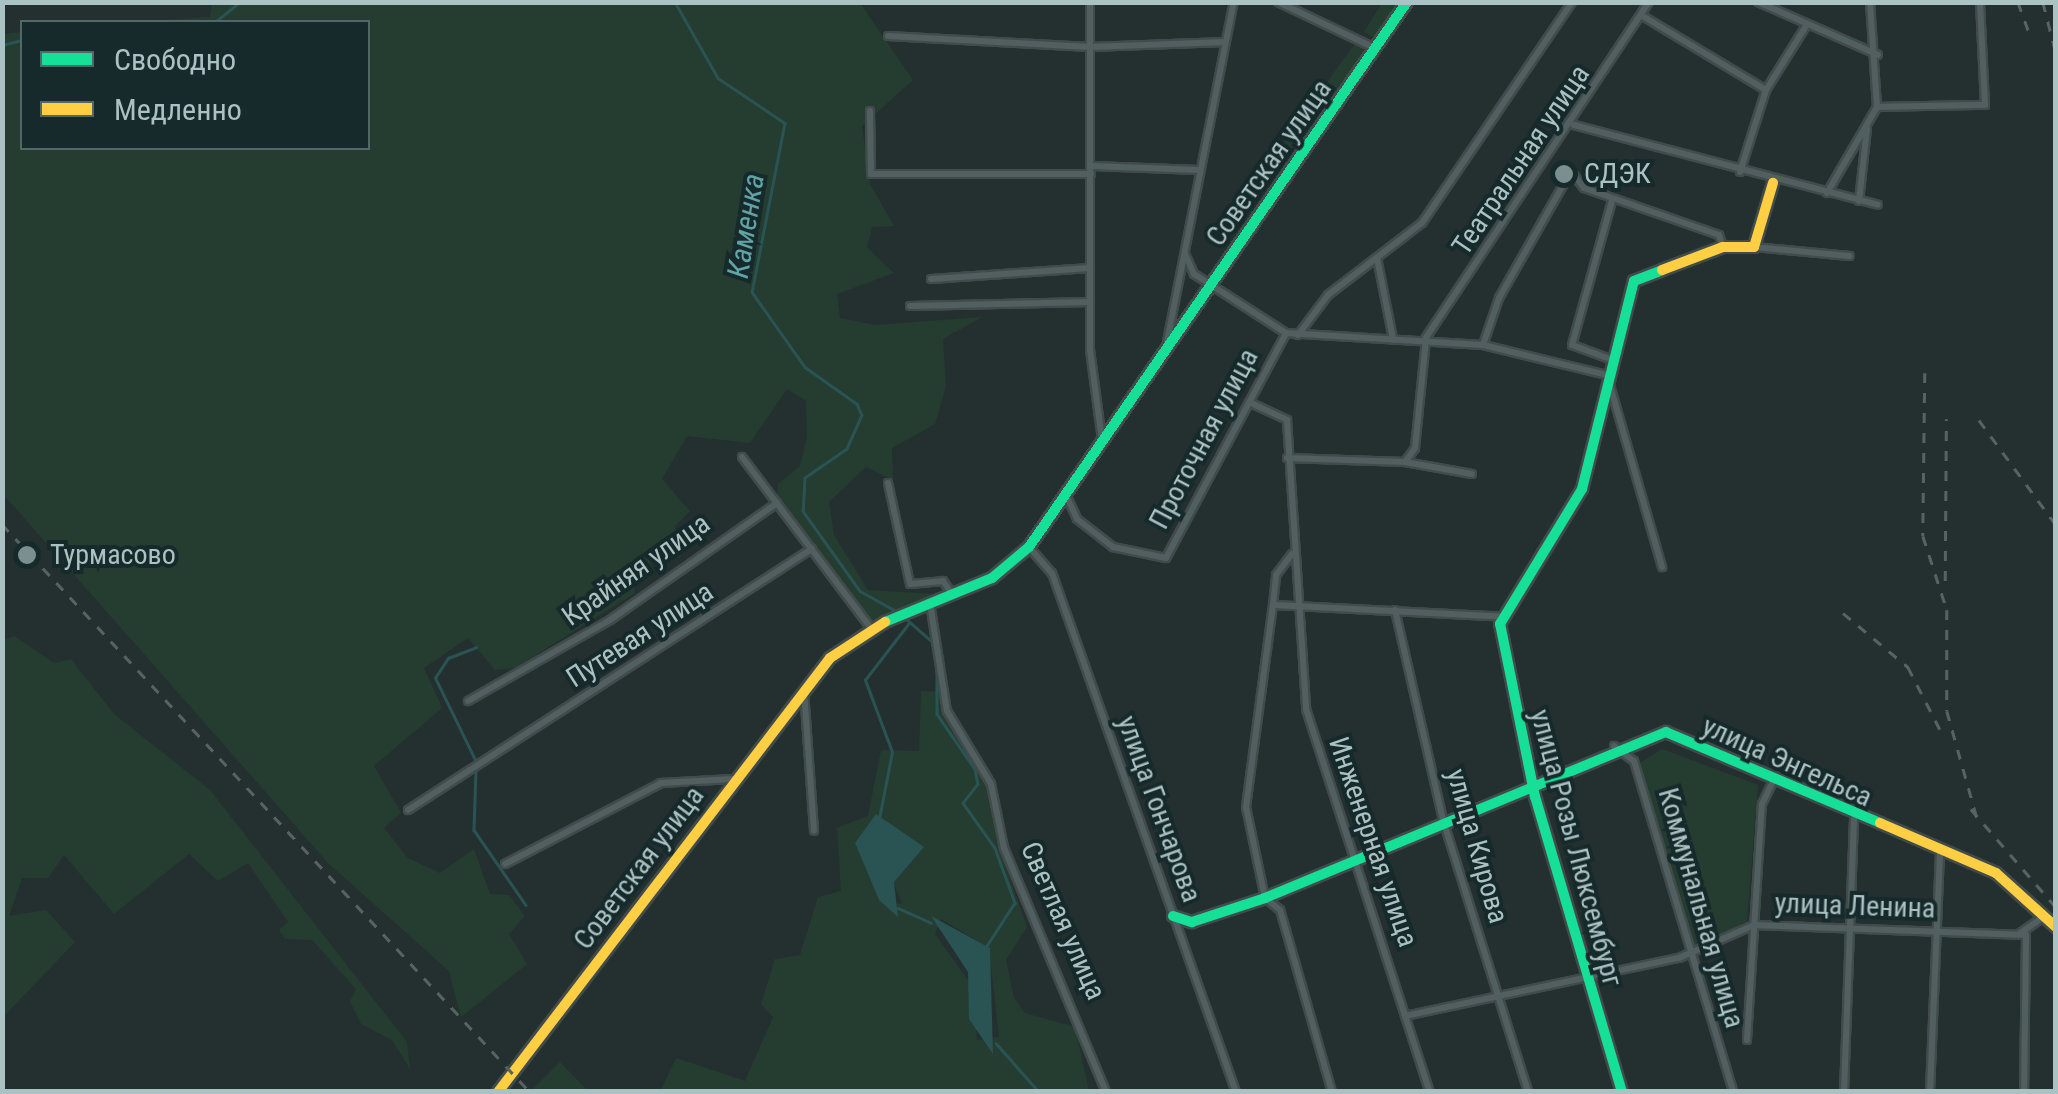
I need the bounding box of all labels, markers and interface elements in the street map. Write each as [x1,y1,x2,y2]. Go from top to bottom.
legend [20,20,370,150]
text: Свободно [114,42,236,77]
street label: Театральная улица [1445,59,1597,261]
street label: Советская улица [1199,73,1339,253]
text: Медленно [114,92,242,127]
place label: СДЭК [1584,157,1651,191]
marker: СДЭК [1553,163,1575,185]
water label: Каменка [720,171,772,281]
street label: Проточная улица [1142,343,1266,535]
street label: Крайняя улица [556,507,716,633]
place label: Турмасово [50,538,176,572]
marker: Турмасово [14,542,40,568]
street label: Путевая улица [560,575,720,695]
street label: улица Розы Люксембург [1523,706,1629,990]
street label: улица Энгельса [1697,710,1877,814]
street label: улица Гончарова [1110,711,1208,907]
street label: Инженерная улица [1321,733,1425,951]
street label: улица Кирова [1439,765,1515,927]
street label: Советская улица [567,780,711,956]
street label: Коммунальная улица [1651,784,1751,1032]
street label: Светлая улица [1013,837,1113,1005]
street label: улица Ленина [1774,886,1936,926]

